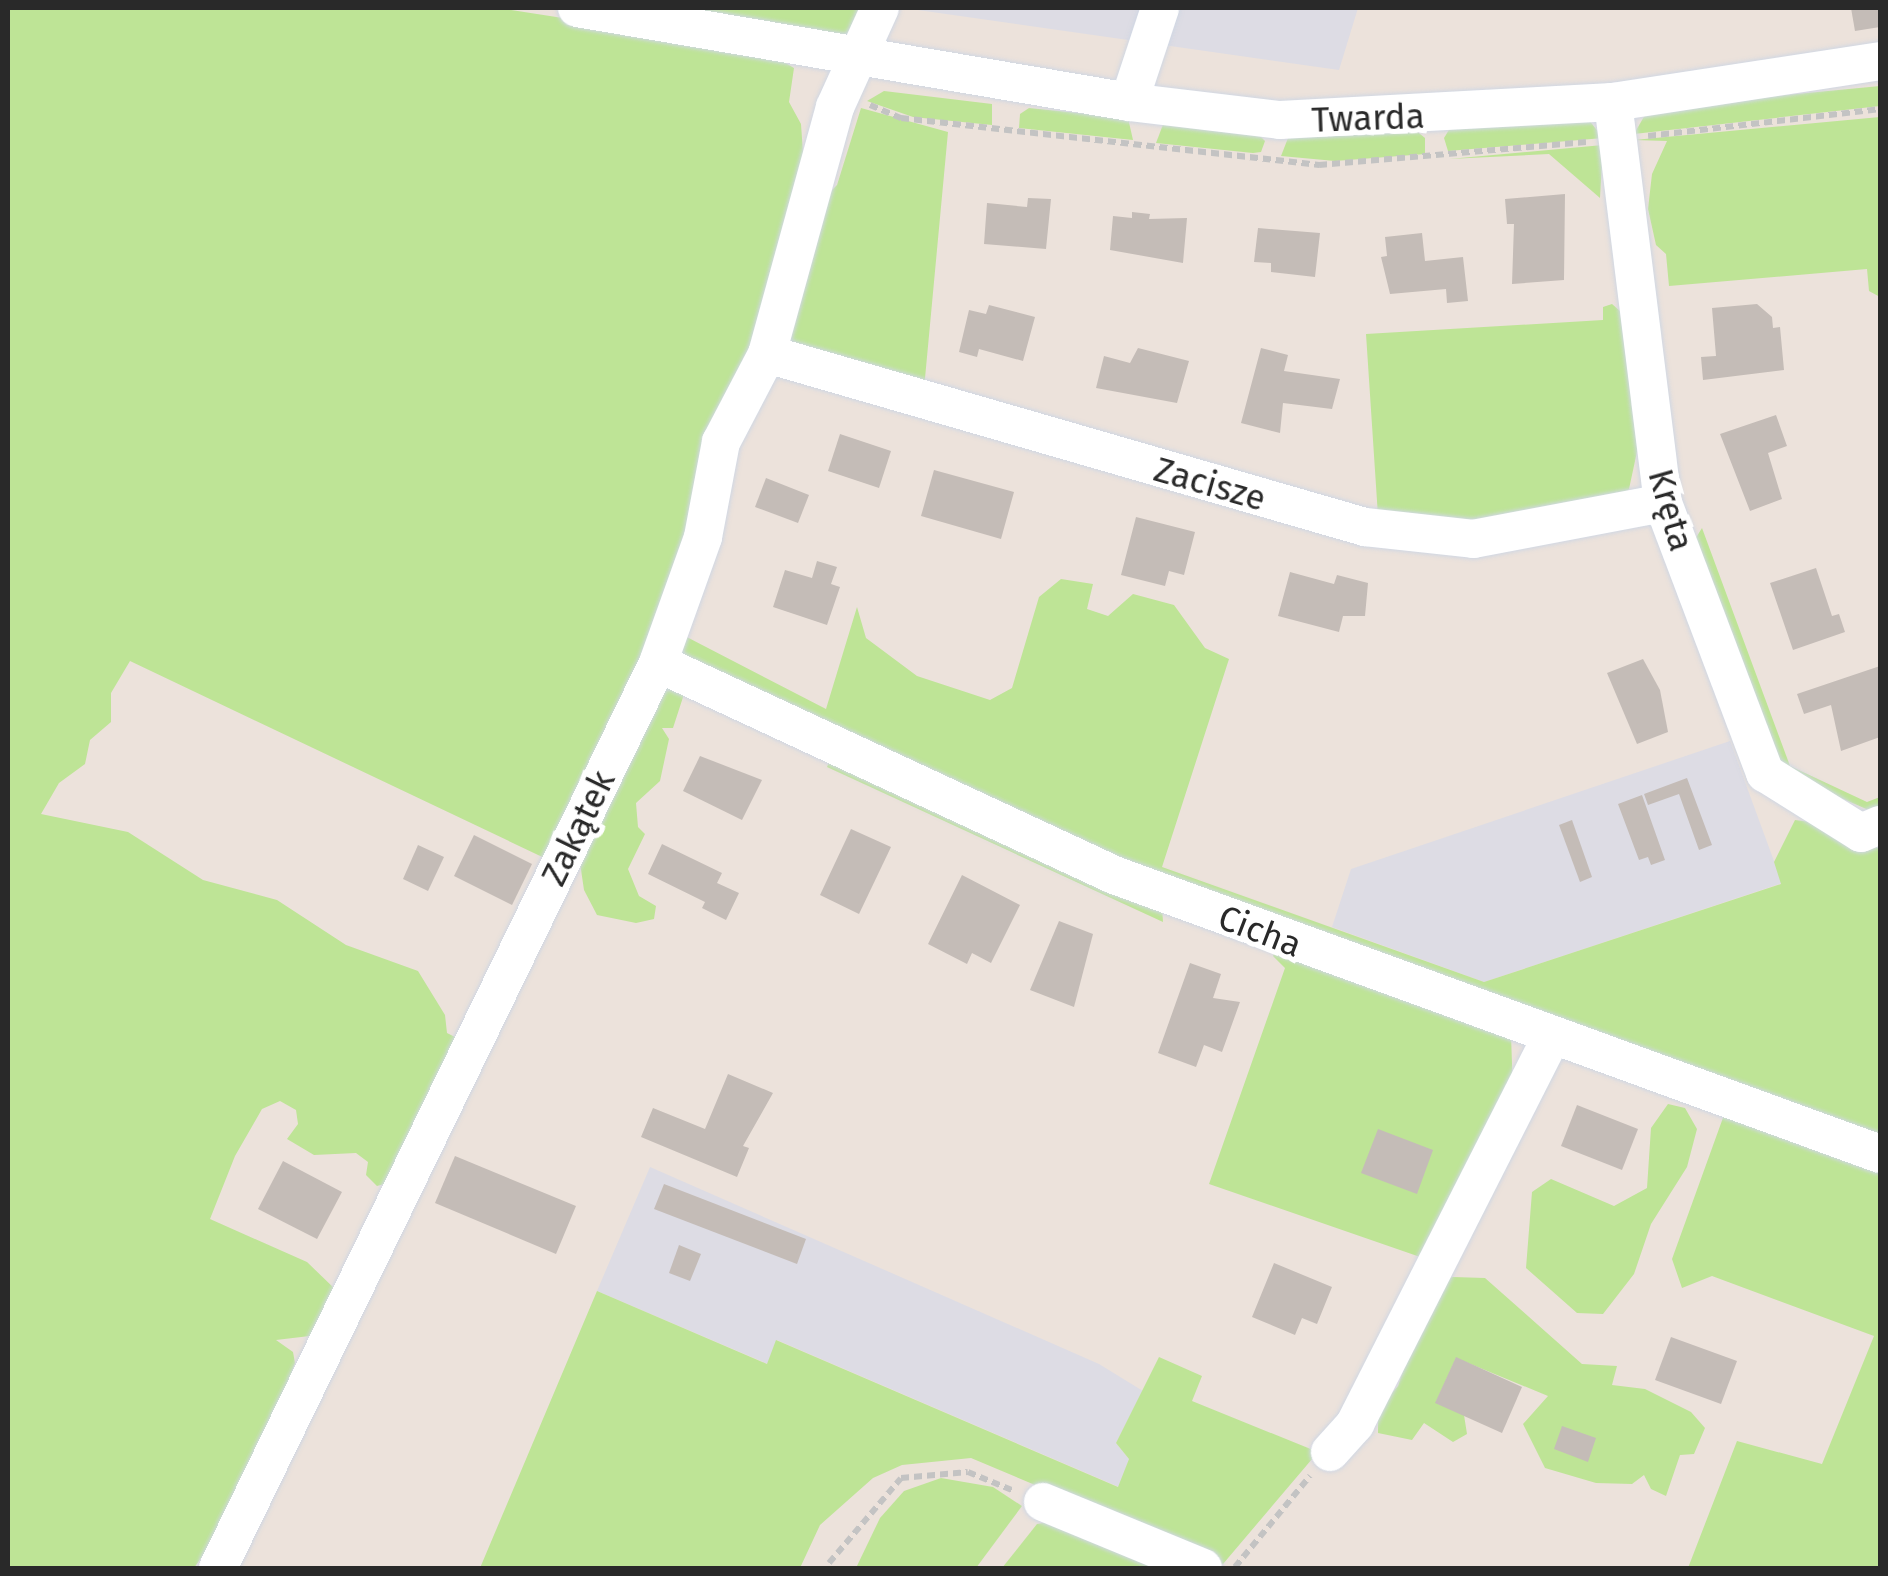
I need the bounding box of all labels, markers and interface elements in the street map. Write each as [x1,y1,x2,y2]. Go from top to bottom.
street label: Twarda [1311,95,1425,141]
street label: Zacisze [1149,448,1271,520]
street label: Kręta [1639,464,1703,556]
street label: Zakątek [532,764,624,892]
street label: Cicha [1212,896,1308,966]

